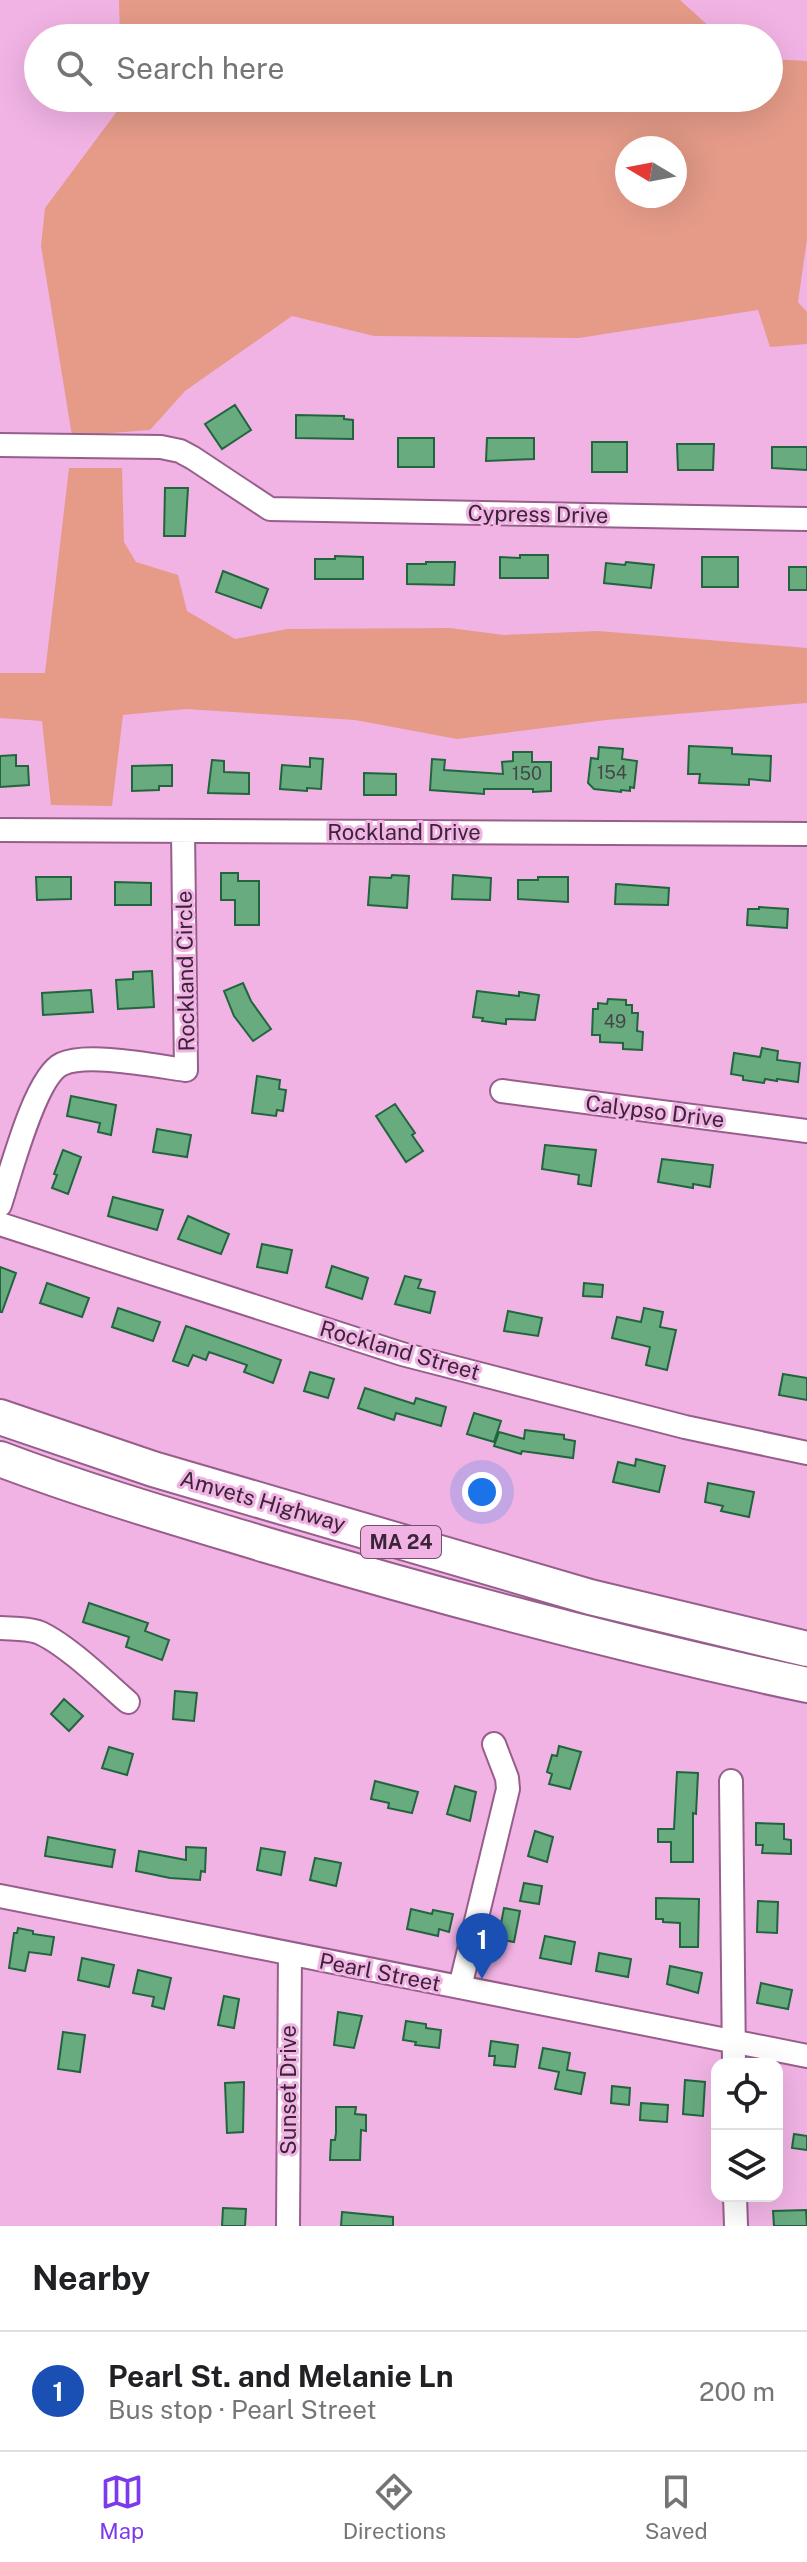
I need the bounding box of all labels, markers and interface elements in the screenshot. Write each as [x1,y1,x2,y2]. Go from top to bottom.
search box [24,24,783,112]
icon: search [52,46,96,90]
text: Search here [116,50,284,86]
north arrow [615,136,687,208]
street label: Cypress Drive [467,500,609,528]
house number: 154 [597,762,627,783]
house number: 150 [512,763,542,784]
street label: Rockland Drive [327,819,481,845]
street label: Rockland Circle [171,891,199,1051]
house number: 49 [604,1011,626,1032]
street label: Calypso Drive [584,1090,726,1132]
street label: Rockland Street [317,1315,483,1385]
street label: Amvets Highway [177,1465,349,1537]
your location [462,1472,502,1512]
road number: MA 24 [361,1526,441,1558]
pin: 1 [456,1913,508,1979]
street label: Pearl Street [317,1947,443,1997]
street label: Sunset Drive [275,2025,301,2155]
map controls [711,2058,783,2202]
button: locate [711,2058,783,2130]
button: layers [711,2130,783,2202]
text: Nearby [32,2258,150,2298]
text: Pearl St. and Melanie Ln [108,2358,454,2394]
text: 1 [52,2376,64,2407]
text: 200 m [699,2376,775,2407]
text: Bus stop · Pearl Street [108,2394,377,2425]
tab: Map [99,2470,144,2544]
tab: Directions [343,2470,446,2544]
tab: Saved [645,2470,708,2544]

